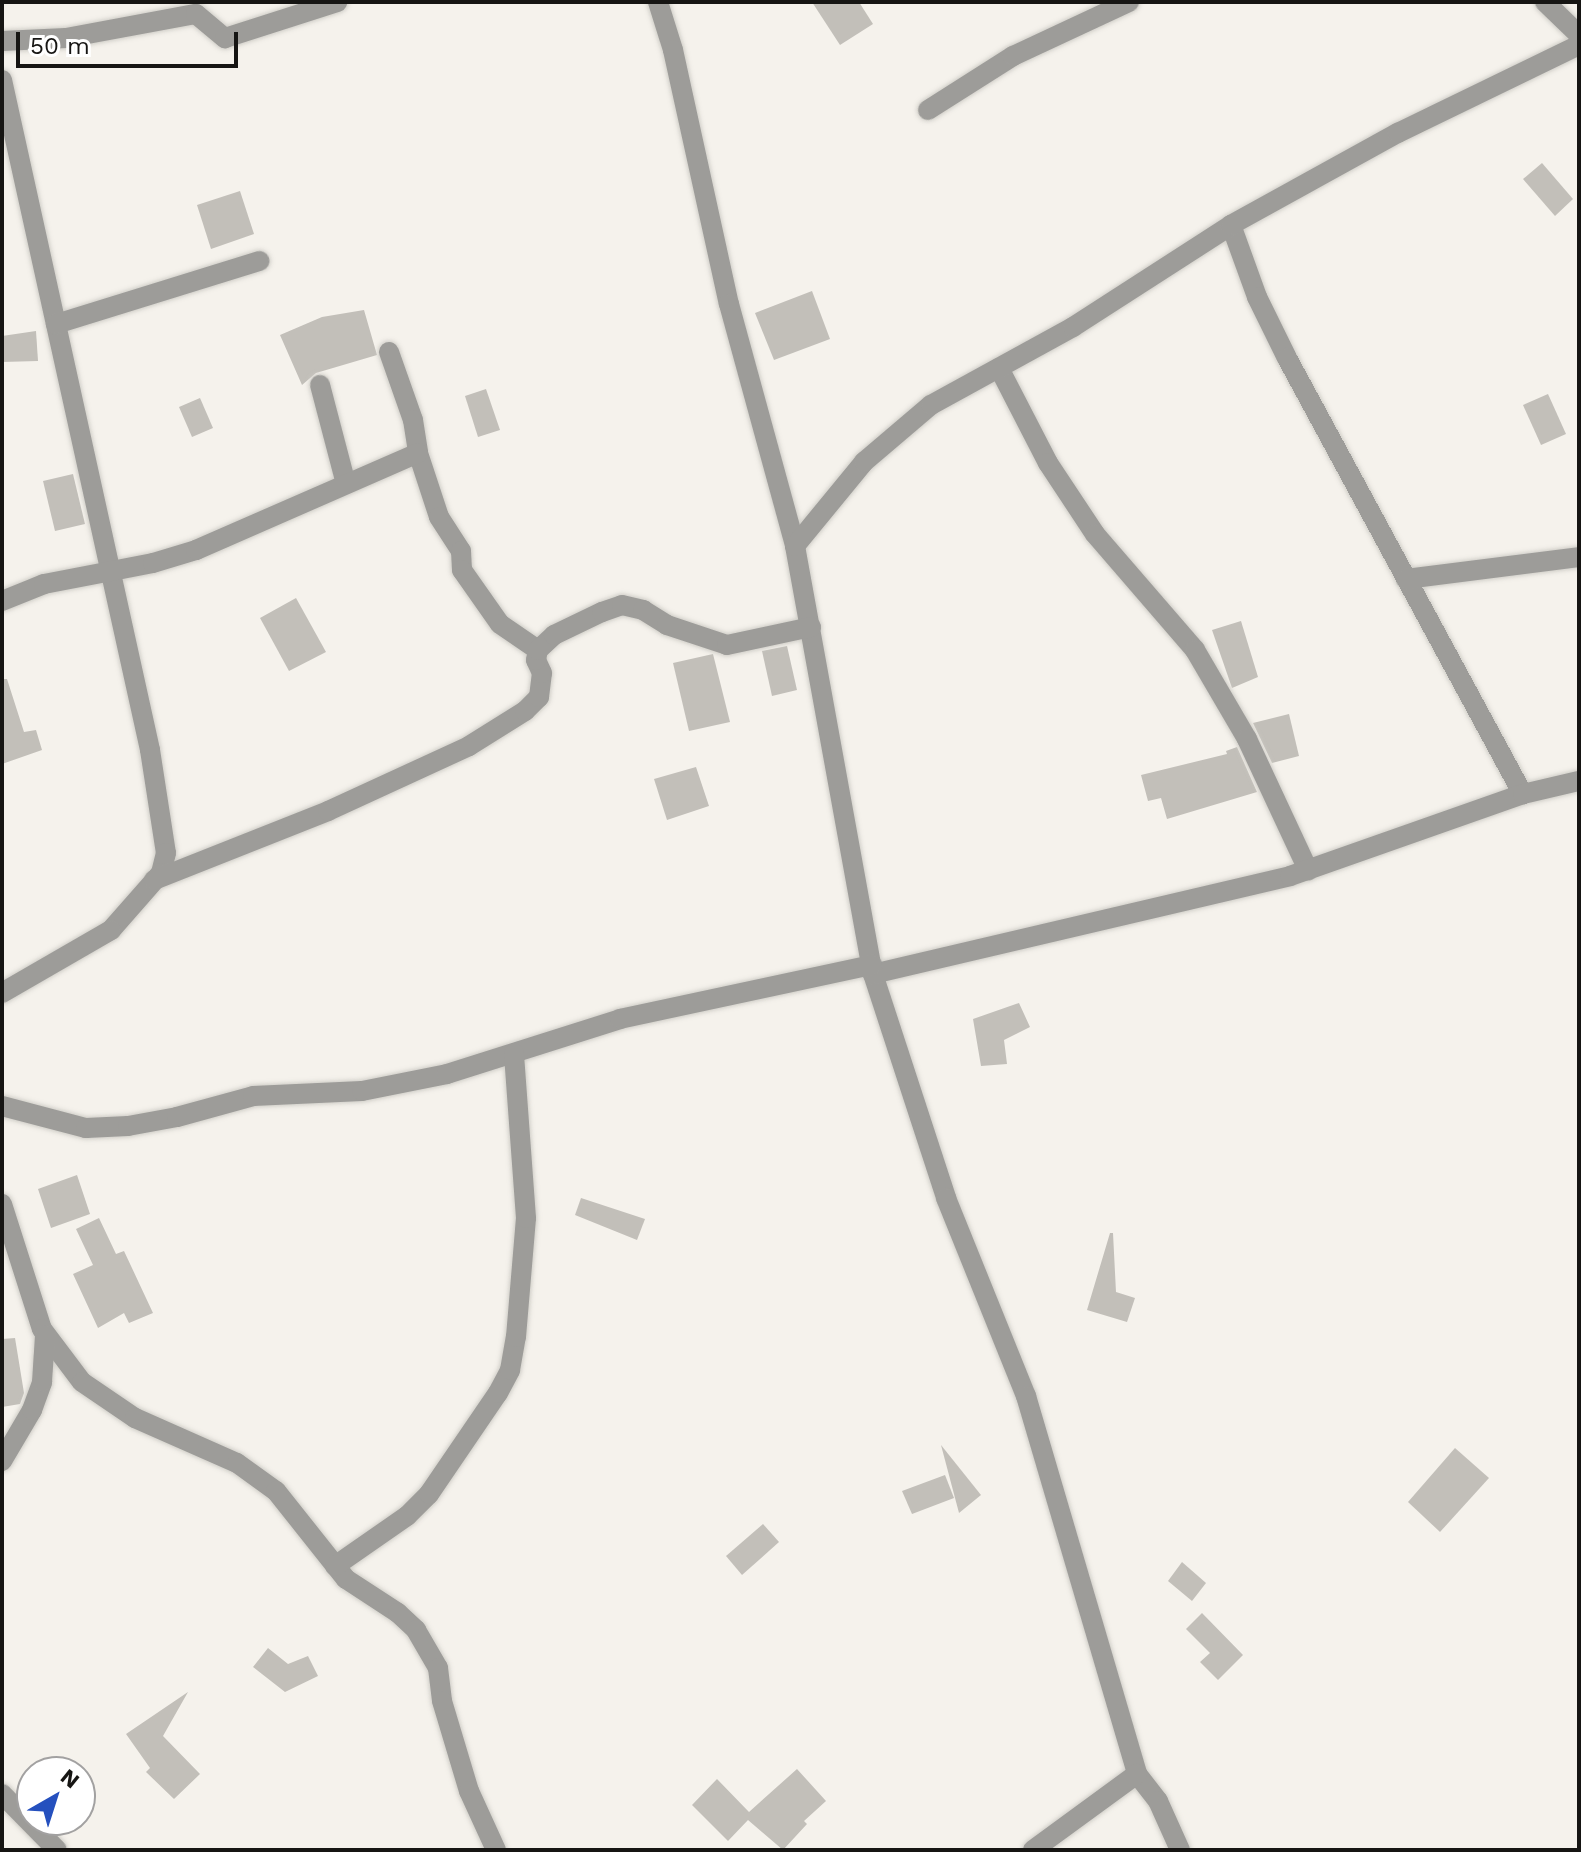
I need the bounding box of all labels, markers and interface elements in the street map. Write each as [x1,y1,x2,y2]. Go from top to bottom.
scale bar [20,16,242,66]
text: 50 m [30,32,90,60]
north arrow [16,1756,96,1836]
text: N [56,1764,84,1793]

